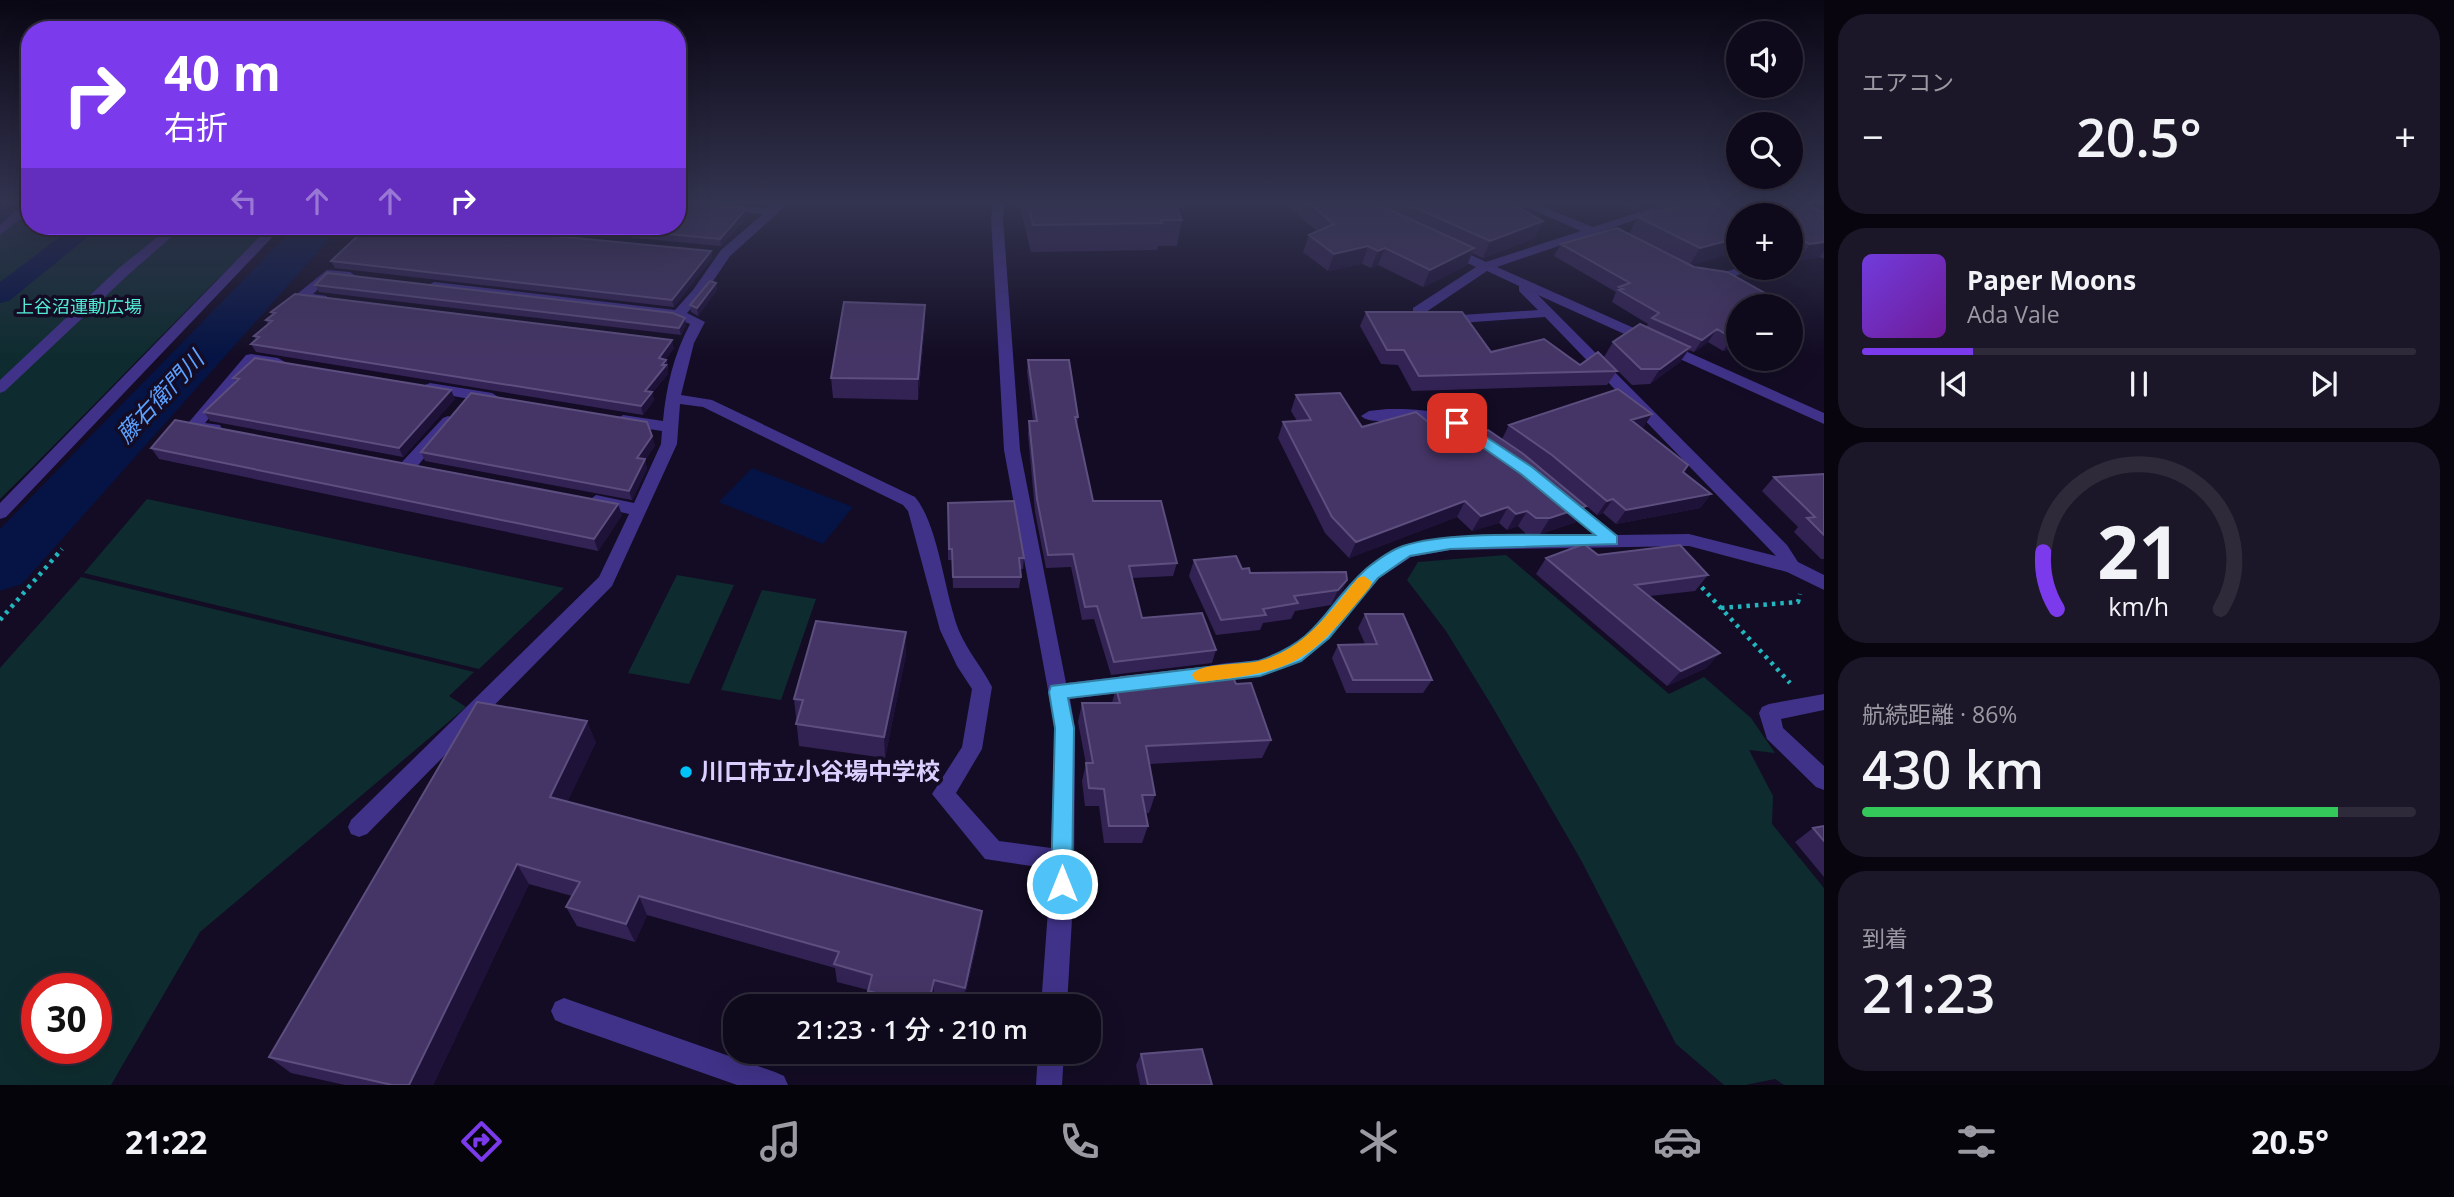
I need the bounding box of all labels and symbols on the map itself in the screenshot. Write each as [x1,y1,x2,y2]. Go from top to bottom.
park label: 上谷沼運動広場 [16,294,142,318]
water label: 藤右衛門川 [108,341,212,449]
pin [1427,393,1487,453]
place label: 川口市立小谷場中学校 [700,754,940,787]
marker: 川口市立小谷場中学校 [678,764,694,780]
position arrow [1025,847,1099,921]
speed limit sign: 30 [21,973,112,1064]

